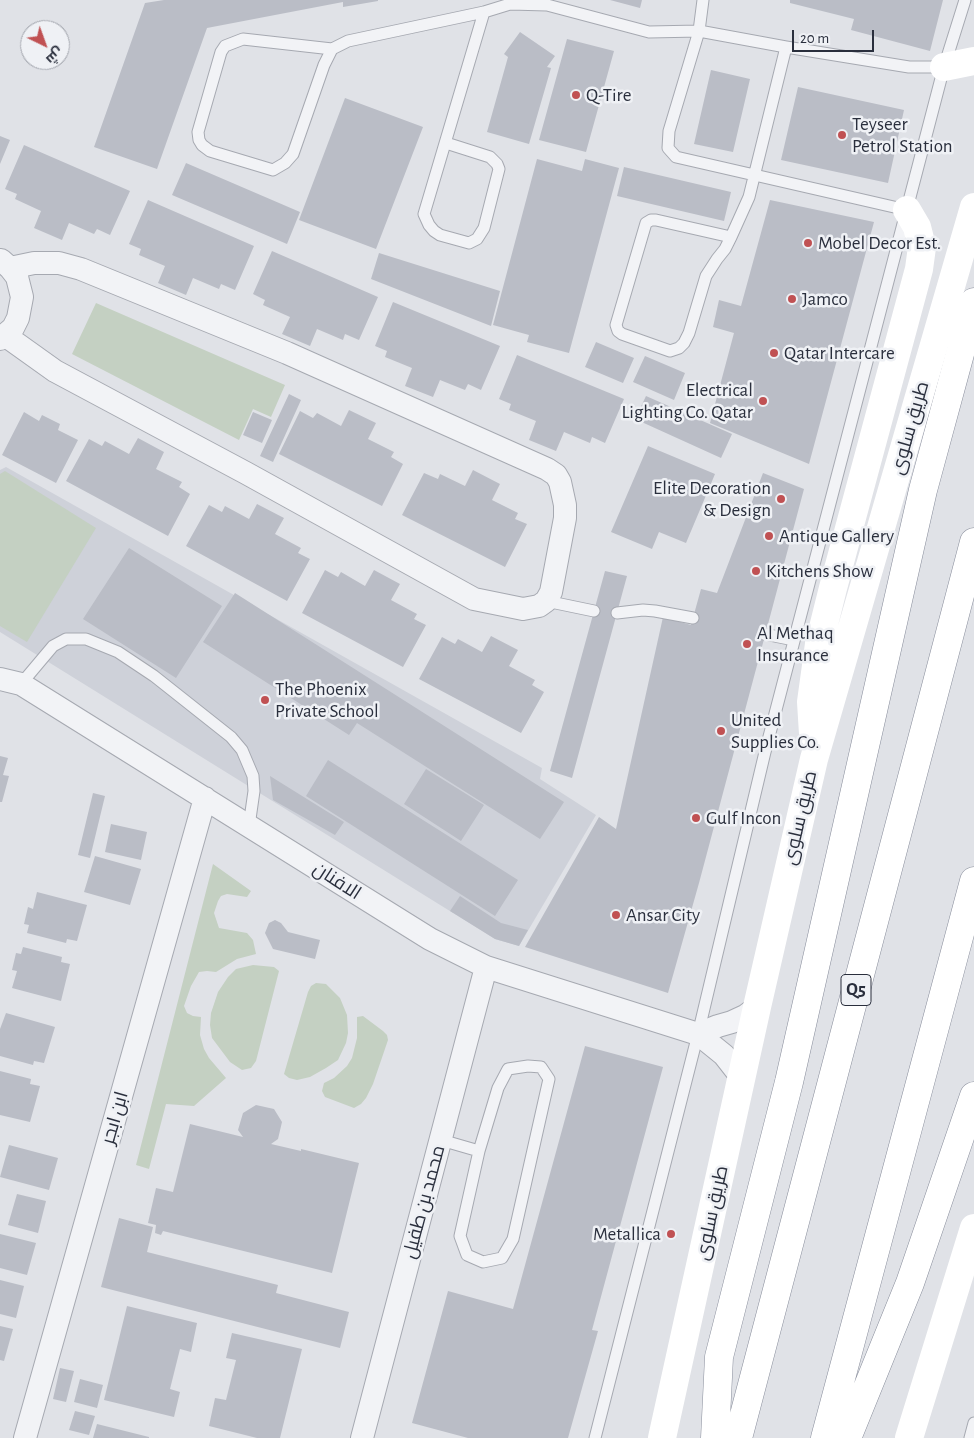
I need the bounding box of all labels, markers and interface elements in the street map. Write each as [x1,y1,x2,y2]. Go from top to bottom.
north arrow [20,20,70,70]
scale bar [794,20,876,52]
text: 20 m [800,31,829,46]
text: ش [43,44,66,67]
place label: Q-Tire [586,84,631,106]
marker: Q-Tire [570,89,582,101]
place label: Teyseer Petrol Station [852,113,953,157]
marker: Teyseer Petrol Station [836,129,848,141]
place label: Mobel Decor Est. [818,232,941,254]
marker: Mobel Decor Est. [802,237,814,249]
place label: Jamco [802,288,848,310]
marker: Jamco [786,293,798,305]
place label: Qatar Intercare [784,342,895,364]
marker: Qatar Intercare [768,347,780,359]
place label: Electrical Lighting Co. Qatar [621,379,753,423]
street label: طريق سلوى [886,379,934,477]
marker: Electrical Lighting Co. Qatar [757,395,769,407]
place label: Elite Decoration & Design [653,477,771,521]
marker: Elite Decoration & Design [775,493,787,505]
place label: Antique Gallery [779,525,894,547]
marker: Antique Gallery [763,530,775,542]
place label: Kitchens Show [766,560,873,582]
marker: Kitchens Show [750,565,762,577]
place label: Al Methaq Insurance [757,622,834,666]
marker: Al Methaq Insurance [741,638,753,650]
place label: The Phoenix Private School [275,678,379,722]
marker: The Phoenix Private School [259,694,271,706]
place label: United Supplies Co. [731,709,820,753]
marker: United Supplies Co. [715,725,727,737]
street label: طريق سلوى [778,769,822,867]
place label: Gulf Incon [706,807,781,829]
marker: Gulf Incon [690,812,702,824]
street label: الافنان [309,857,365,905]
place label: Ansar City [626,904,700,926]
marker: Ansar City [610,909,622,921]
road number: Q5 [841,974,871,1006]
street label: ابن ابجر [97,1089,133,1147]
street label: محمد بن طفيل [398,1143,450,1261]
street label: طريق سلوى [691,1164,733,1262]
place label: Metallica [593,1223,661,1245]
marker: Metallica [665,1228,677,1240]

